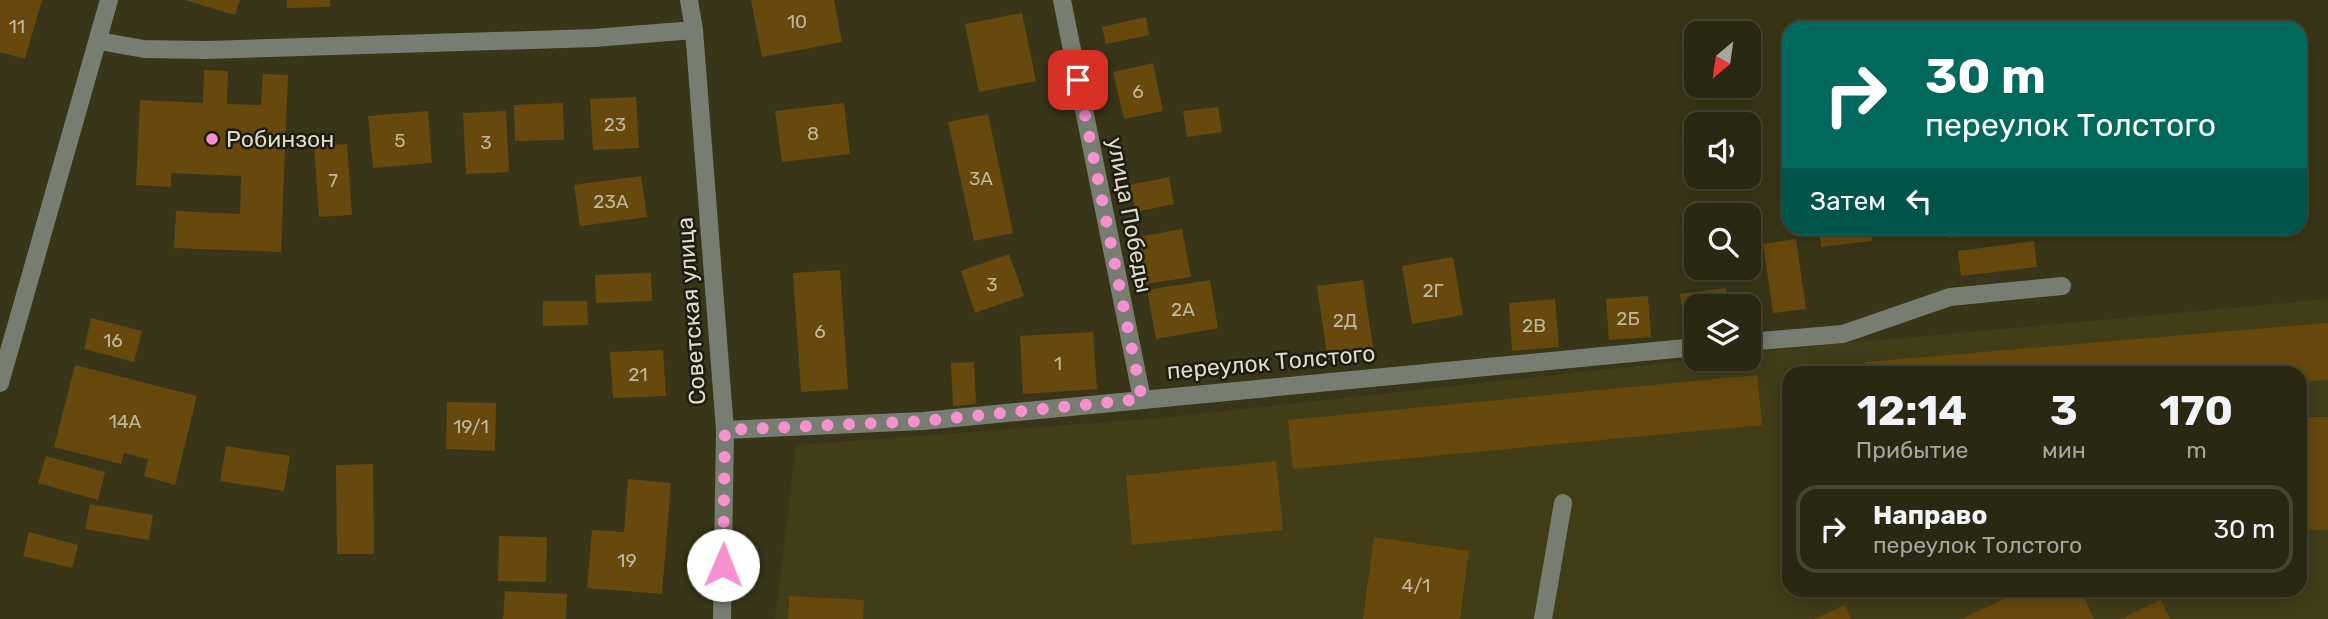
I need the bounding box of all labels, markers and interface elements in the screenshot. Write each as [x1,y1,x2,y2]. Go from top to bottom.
house number: 10 [787,10,807,33]
house number: 11 [9,15,25,38]
north arrow [1684,21,1760,98]
map controls [1684,21,1761,371]
text: 30 m [1925,47,2046,105]
icon: right [1810,49,1901,140]
pin [1048,50,1108,110]
icon: arrive [1059,61,1097,99]
house number: 6 [1132,80,1144,103]
text: переулок Толстого [1925,106,2216,144]
button: sound [1684,112,1761,189]
house number: 23 [604,113,626,136]
house number: 8 [807,122,819,145]
place label: Робинзон [226,125,334,153]
house number: 5 [394,129,406,152]
marker: Робинзон [204,131,220,147]
house number: 3 [480,131,492,154]
street label: улица Победы [1101,135,1159,295]
house number: 3А [969,167,993,190]
house number: 7 [328,169,338,192]
icon: left [1900,182,1938,220]
text: Затем [1810,186,1886,217]
house number: 23А [593,190,629,213]
button: search [1684,203,1761,280]
street label: Советская улица [670,216,712,406]
house number: 3 [986,273,998,296]
house number: 2Г [1422,279,1444,302]
button: layers [1684,294,1761,371]
house number: 2А [1171,298,1195,321]
house number: 2Б [1616,307,1640,330]
house number: 2Д [1333,309,1357,332]
house number: 2В [1522,314,1546,337]
house number: 6 [814,320,826,343]
house number: 16 [103,329,123,352]
street label: переулок Толстого [1166,339,1376,385]
house number: 1 [1054,352,1062,375]
house number: 21 [628,363,648,386]
text: 12:14 [1857,386,1967,436]
text: 3 [2050,386,2078,436]
text: 170 [2160,386,2233,436]
house number: 14А [109,410,142,433]
house number: 19/1 [453,415,489,438]
text: Прибытие [1856,436,1968,464]
text: мин [2042,436,2086,464]
text: m [2186,436,2207,464]
text: Направо [1873,500,1987,531]
icon: right [1814,510,1852,548]
text: 30 m [2213,514,2275,545]
position arrow [686,528,760,602]
text: переулок Толстого [1873,531,2082,559]
house number: 19 [617,549,637,572]
house number: 4/1 [1402,574,1430,597]

